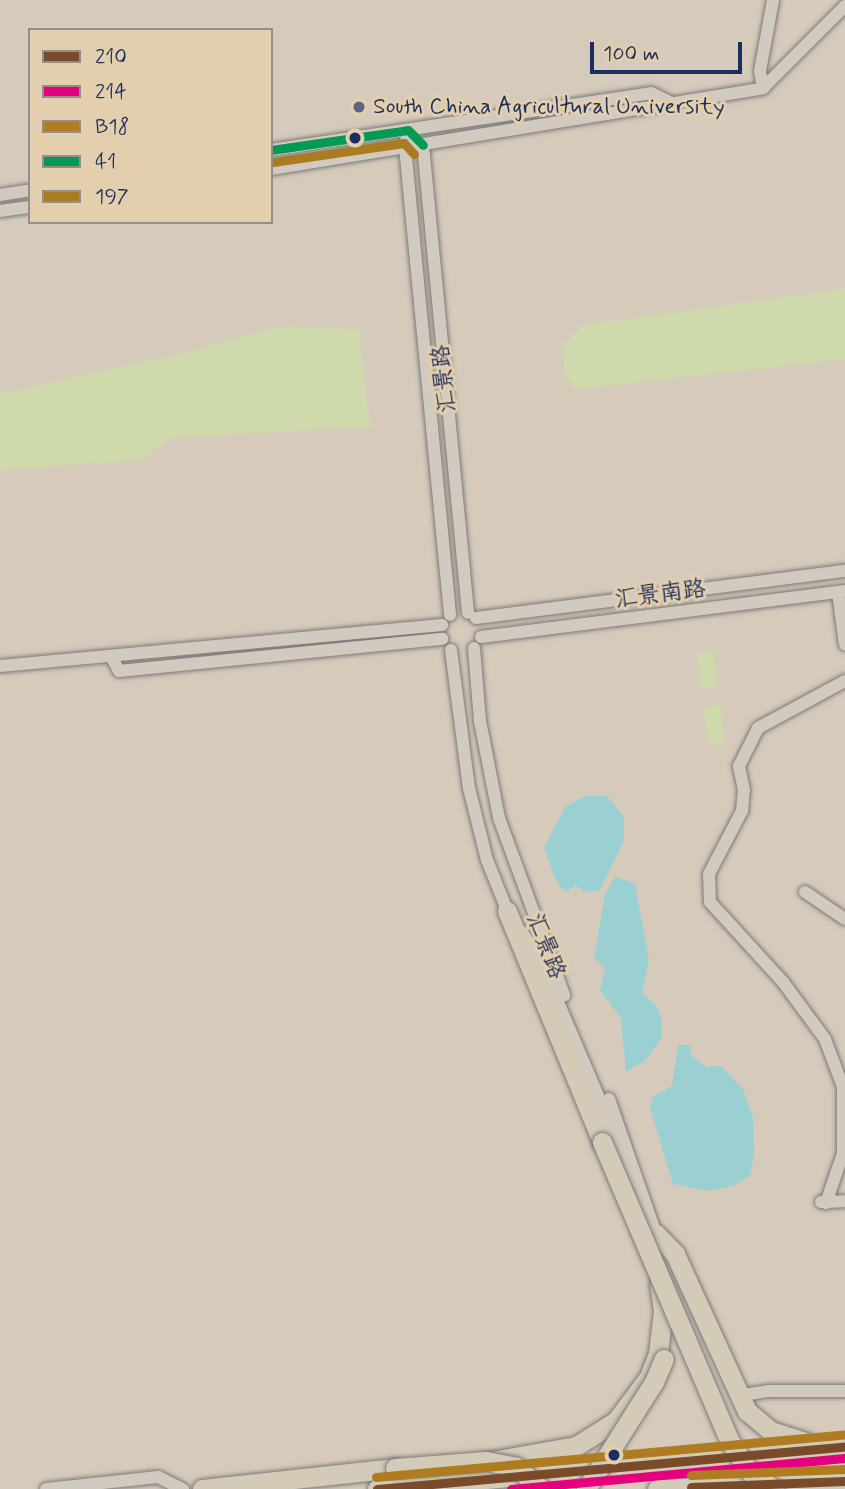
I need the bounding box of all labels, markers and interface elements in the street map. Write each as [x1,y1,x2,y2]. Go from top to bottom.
legend [28,28,273,224]
scale bar [593,28,745,72]
text: 100 m [603,40,659,68]
text: 210 [95,43,127,71]
text: 214 [95,78,127,106]
place label: South China Agricultural University [373,93,721,121]
marker: South China Agricultural University [351,99,367,115]
text: B18 [95,113,129,141]
unlabelled marker [348,131,362,145]
text: 41 [95,148,116,176]
text: 197 [95,183,129,211]
street label: 汇景路 [428,343,462,415]
street label: 汇景南路 [613,576,707,614]
street label: 汇景路 [520,909,570,983]
unlabelled marker [607,1448,621,1462]

